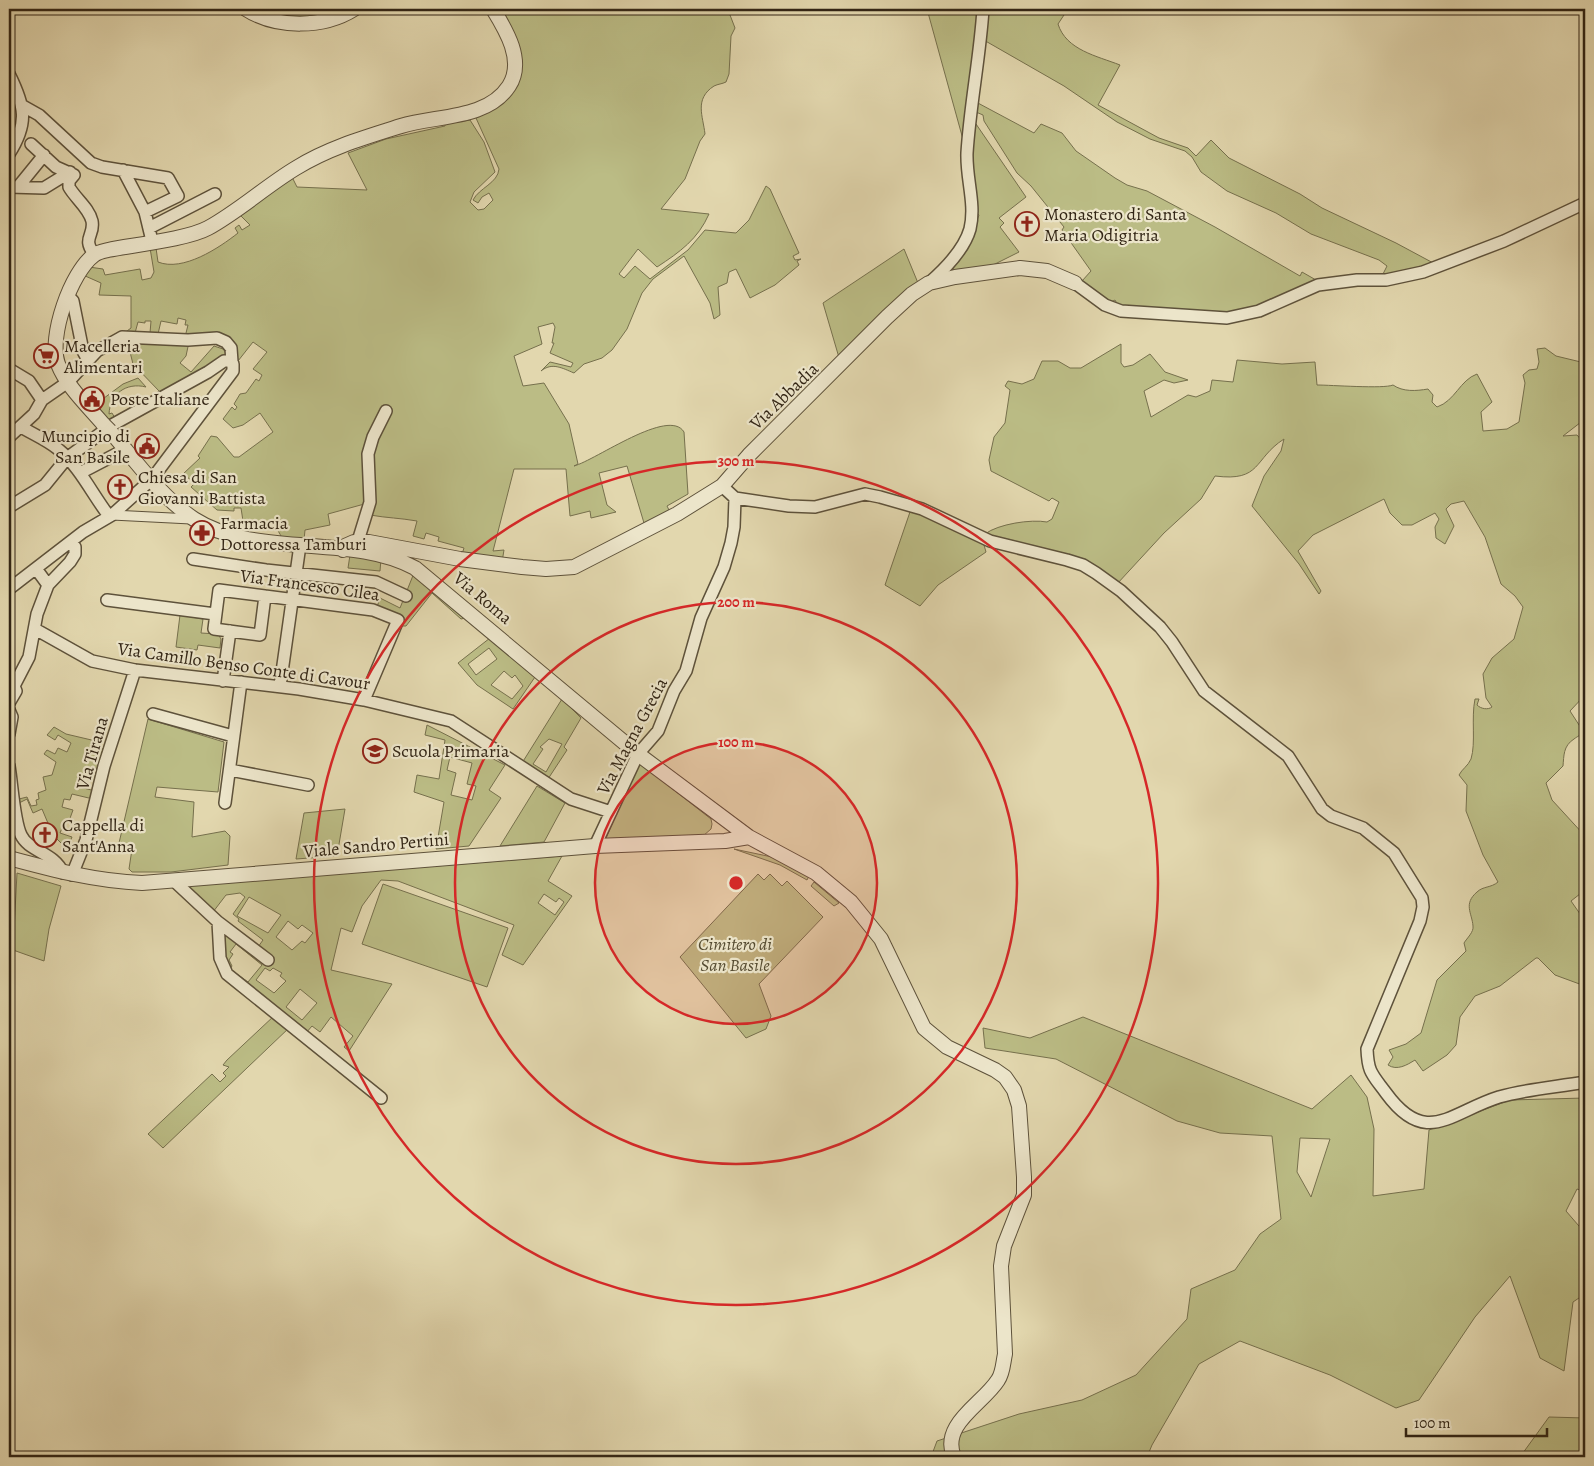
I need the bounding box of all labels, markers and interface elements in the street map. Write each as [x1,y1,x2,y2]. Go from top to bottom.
place label: Monastero di Santa Maria Odigitria [1044,202,1187,247]
church icon: Monastero di Santa Maria Odigitria [1014,211,1040,237]
place label: Macelleria Alimentari [63,334,143,379]
supermarket icon: Macelleria Alimentari [33,343,59,369]
street label: Via Abbadia [744,357,824,436]
public building icon: Poste Italiane [79,386,105,412]
place label: Poste Italiane [110,387,210,411]
place label: Muncipio di San Basile [41,424,130,469]
public building icon: Muncipio di San Basile [134,433,160,459]
text: 300 m [718,451,755,471]
place label: Chiesa di San Giovanni Battista [138,465,266,510]
church icon: Chiesa di San Giovanni Battista [107,474,133,500]
place label: Farmacia Dottoressa Tamburi [220,511,367,556]
pharmacy icon: Farmacia Dottoressa Tamburi [189,520,215,546]
street label: Via Francesco Cilea [238,563,382,607]
street label: Via Roma [448,566,518,630]
text: 200 m [717,592,755,612]
street label: Via Camillo Benso Conte di Cavour [115,636,372,696]
street label: Via Magna Grecia [591,673,673,800]
street label: Via Tirana [70,713,114,793]
text: 100 m [718,732,754,752]
school or university icon: Scuola Primaria [362,738,388,764]
place label: Scuola Primaria [392,739,510,763]
place label: Cappella di Sant'Anna [62,813,144,858]
church icon: Cappella di Sant'Anna [32,822,58,848]
street label: Viale Sandro Pertini [301,827,450,863]
centre of rings [727,874,745,892]
park label: Cimitero di San Basile [698,932,772,977]
scale bar [1406,1406,1548,1438]
text: 100 m [1414,1413,1451,1433]

